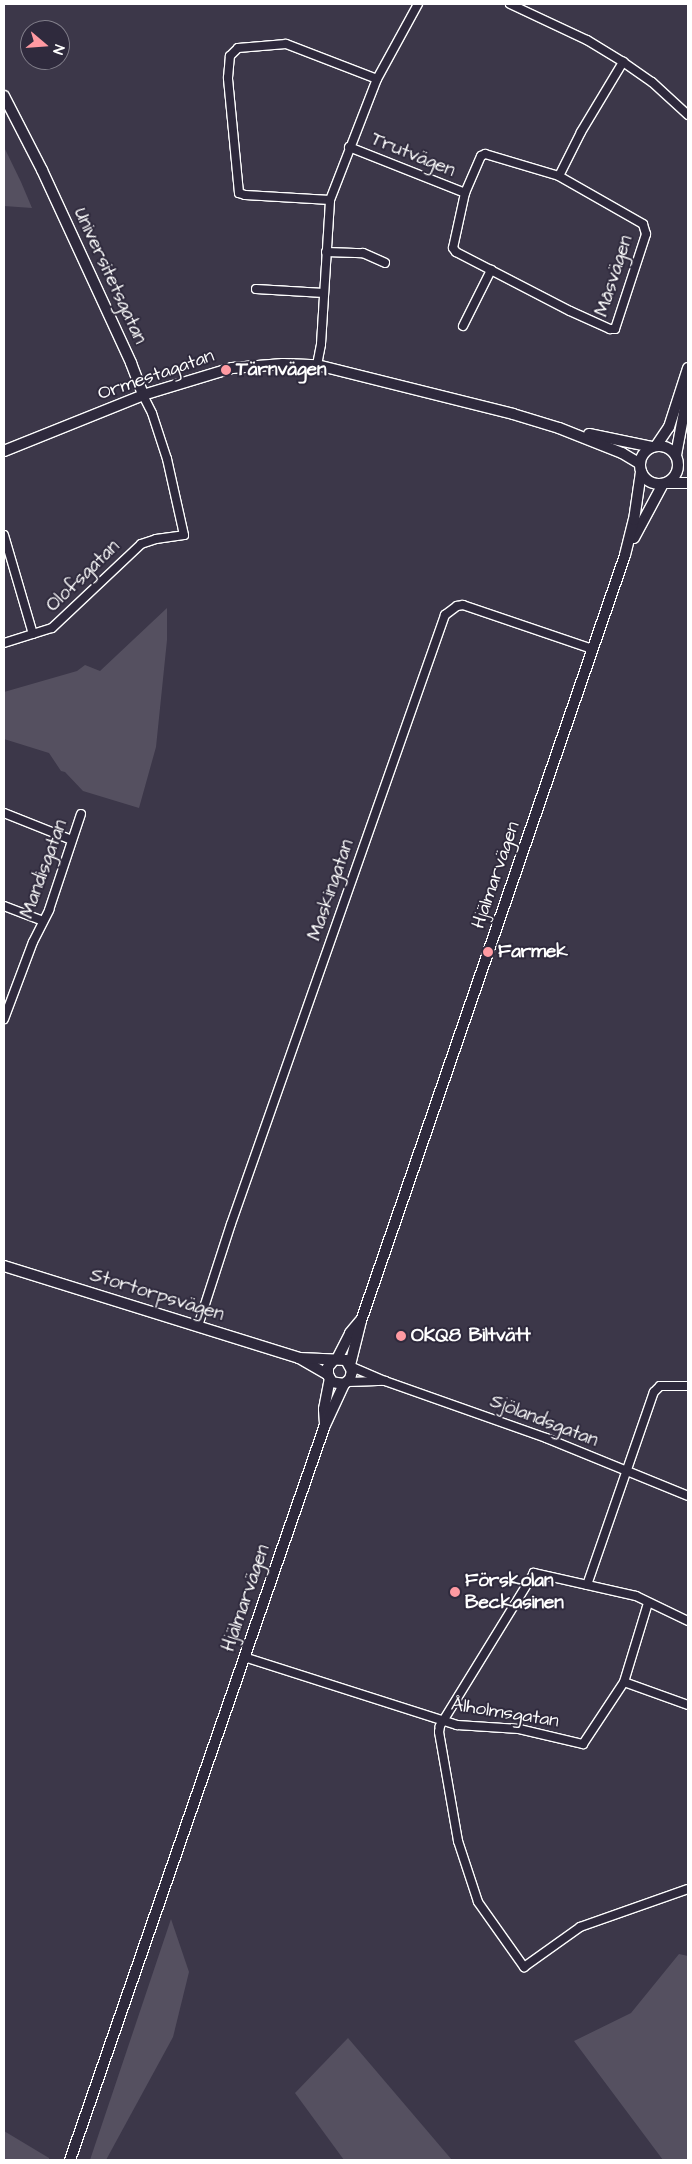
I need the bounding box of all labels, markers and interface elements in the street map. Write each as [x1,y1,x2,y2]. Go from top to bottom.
north arrow [20,20,70,70]
text: N [47,42,69,57]
street label: Trutvägen [368,128,458,182]
street label: Universitetsgatan [68,204,152,348]
street label: Måsvägen [590,233,638,319]
street label: Ormestagatan [95,344,217,406]
place label: Tärnvägen [236,359,327,381]
marker: Tärnvägen [220,364,232,376]
street label: Olofsgatan [41,535,125,617]
street label: Mandisgatan [16,817,72,921]
street label: Hjälmarvägen [467,819,525,931]
street label: Maskingatan [303,837,359,943]
place label: Farmek [498,941,568,963]
marker: Farmek [482,946,494,958]
street label: Stortorpsvägen [87,1264,227,1326]
place label: OKQ8 Biltvätt [411,1325,531,1347]
marker: OKQ8 Biltvätt [395,1330,407,1342]
street label: Sjölandsgatan [487,1390,601,1452]
street label: Hjälmarvägen [217,1542,275,1654]
place label: Förskolan Beckasinen [465,1570,564,1614]
marker: Förskolan Beckasinen [449,1586,461,1598]
street label: Ålholmsgatan [449,1693,561,1733]

